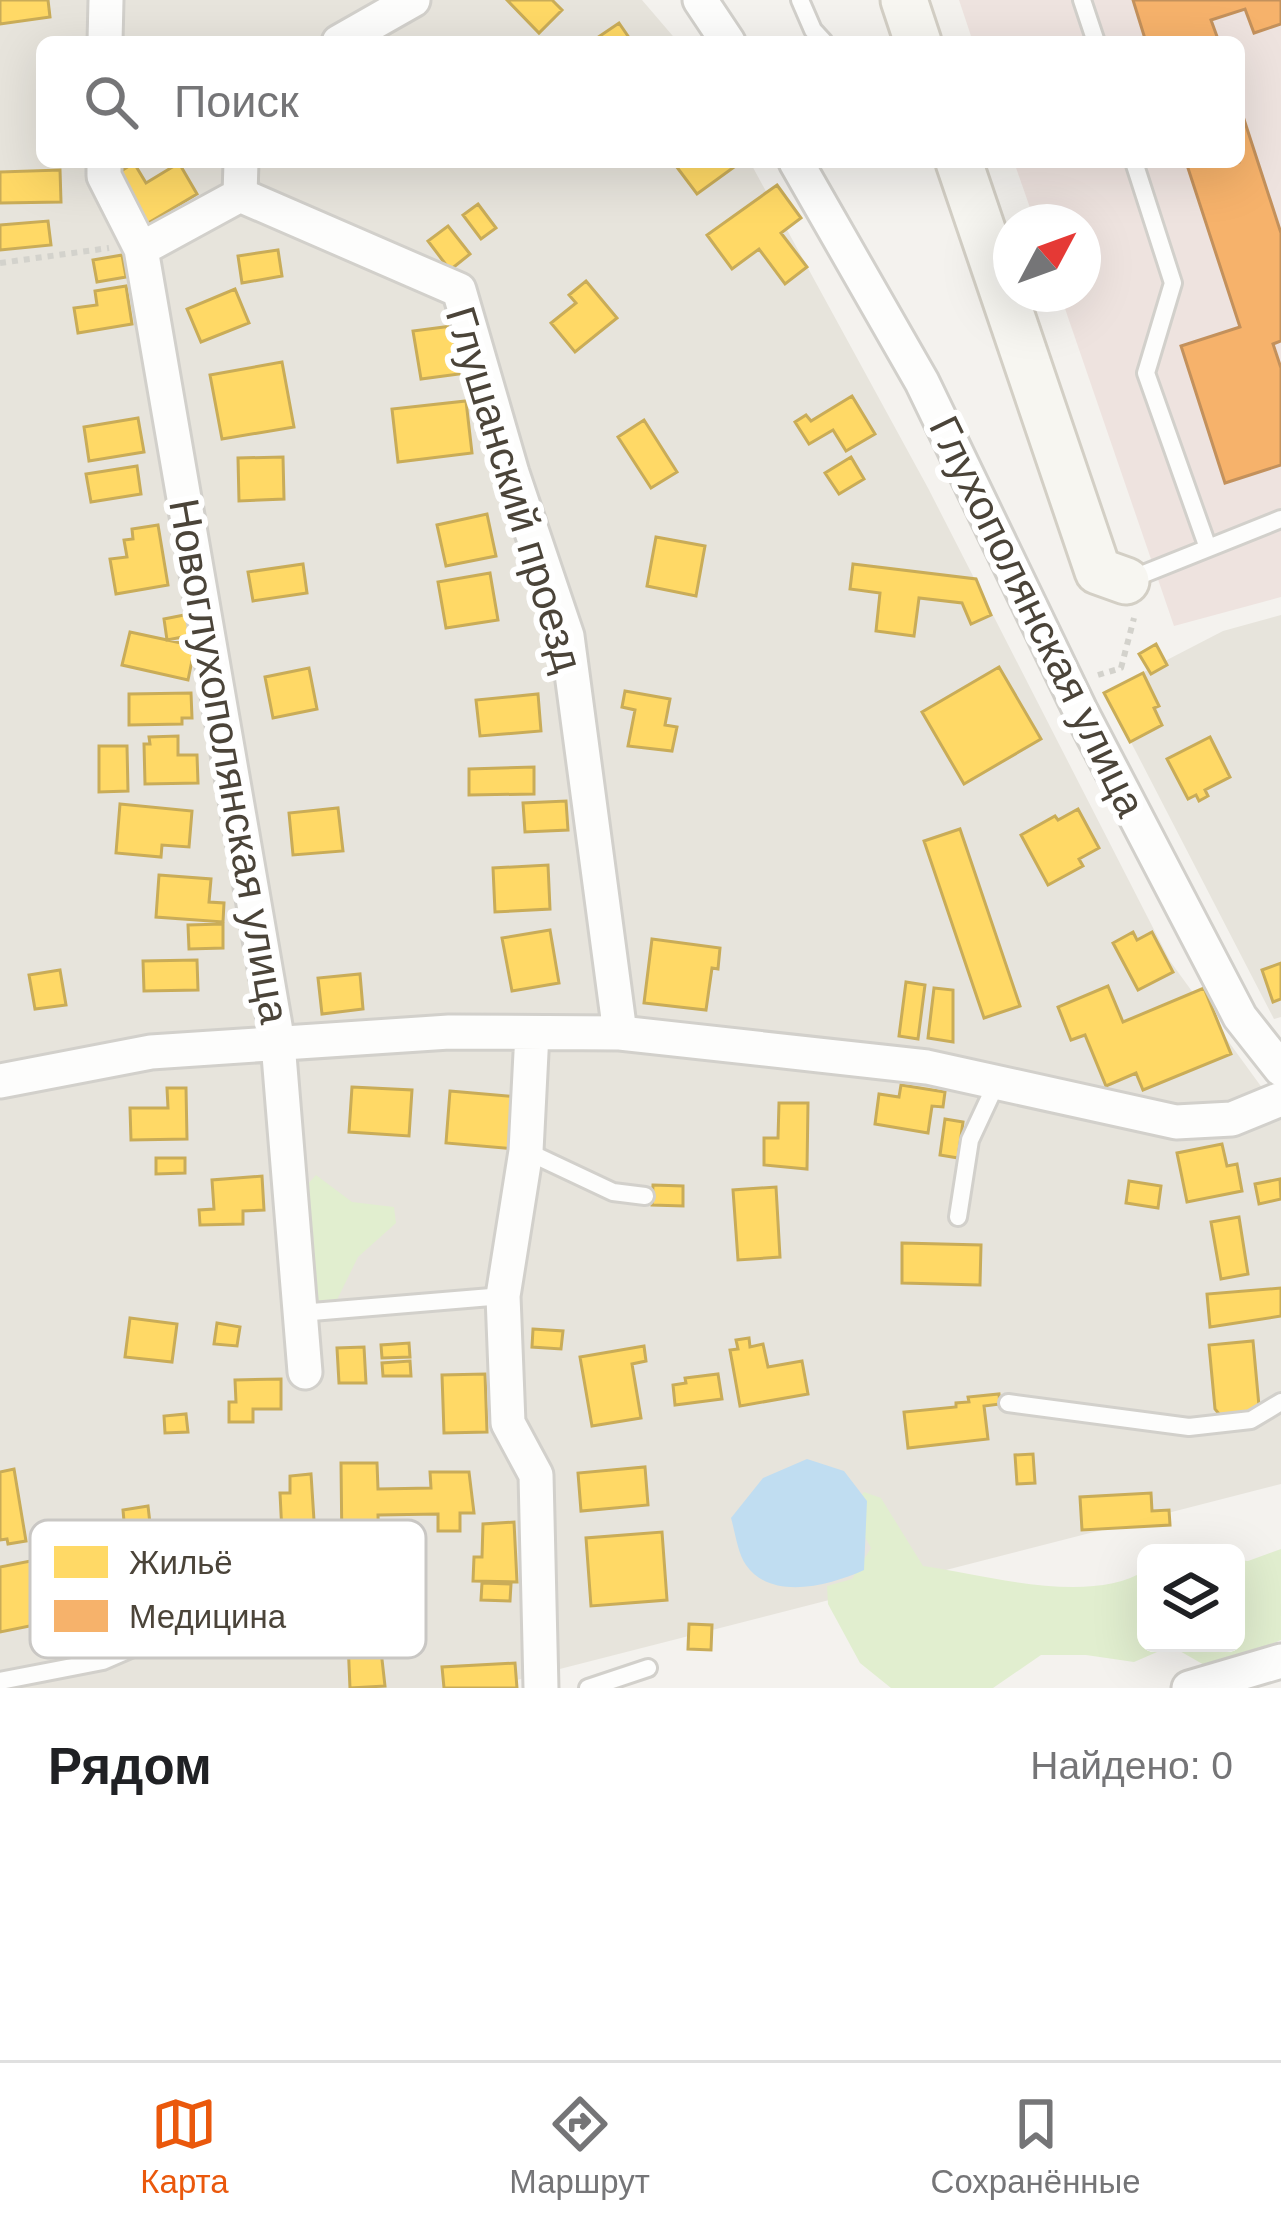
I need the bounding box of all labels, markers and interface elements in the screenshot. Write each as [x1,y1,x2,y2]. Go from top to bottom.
search box [36,36,1245,168]
icon: search [78,69,144,135]
text: Поиск [174,76,299,127]
north arrow [993,204,1101,312]
street label: Глушанский проезд [437,301,592,677]
street label: Глухополянская улица [920,409,1155,824]
street label: Новоглухополянская улица [160,495,299,1028]
legend [30,1520,426,1658]
text: Жильё [129,1544,233,1581]
map controls [1137,1544,1245,1652]
button: layers [1137,1544,1245,1652]
text: Медицина [129,1598,287,1635]
text: Рядом [48,1738,212,1795]
text: Найдено: 0 [1030,1744,1233,1787]
tab: Карта [140,2091,229,2201]
tab: Маршрут [509,2091,650,2201]
tab: Сохранённые [931,2091,1141,2201]

